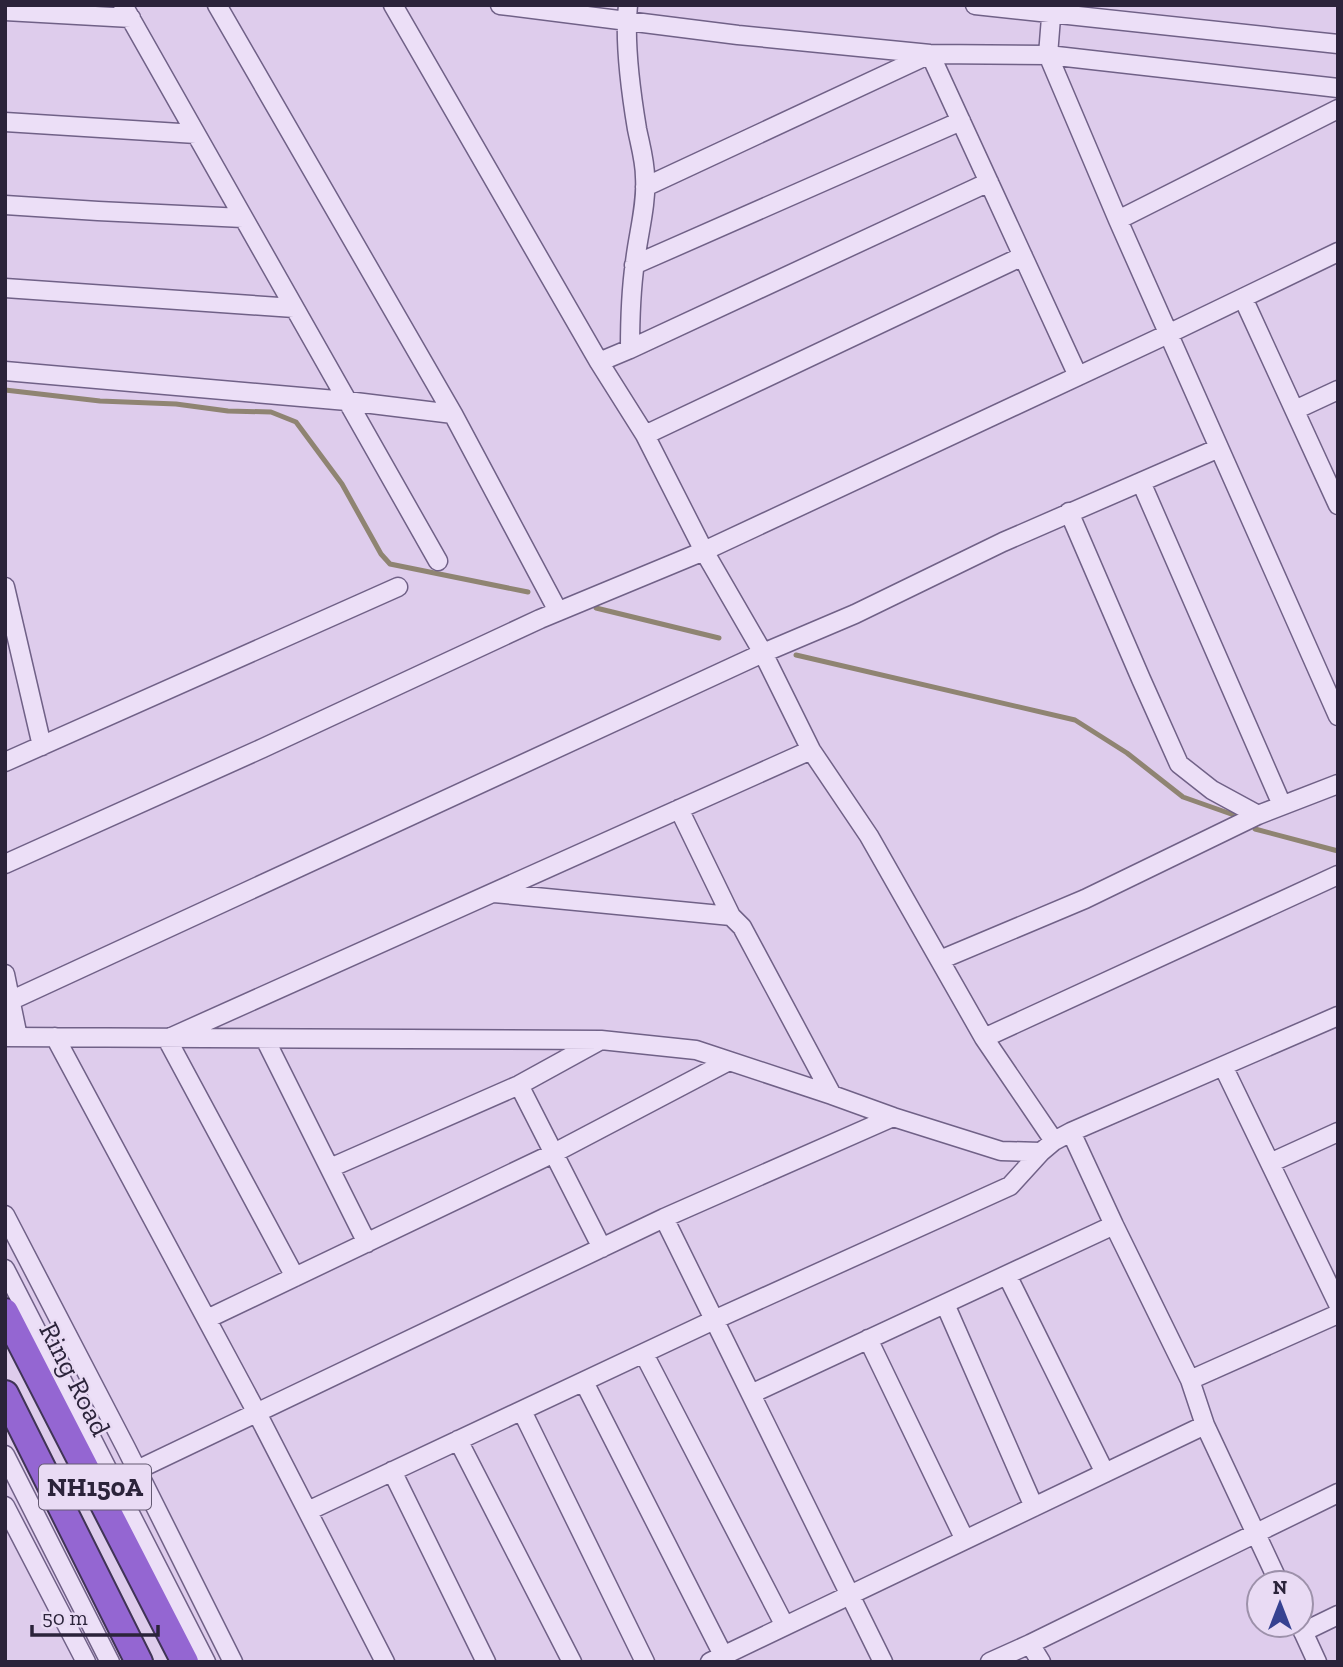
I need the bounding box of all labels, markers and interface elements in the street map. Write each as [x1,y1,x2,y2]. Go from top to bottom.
street label: Ring Road [32,1317,118,1441]
road number: NH150A [39,1464,151,1510]
north arrow [1245,1569,1315,1639]
text: N [1273,1576,1287,1599]
scale bar [32,1594,158,1638]
text: 50 m [42,1605,88,1630]

